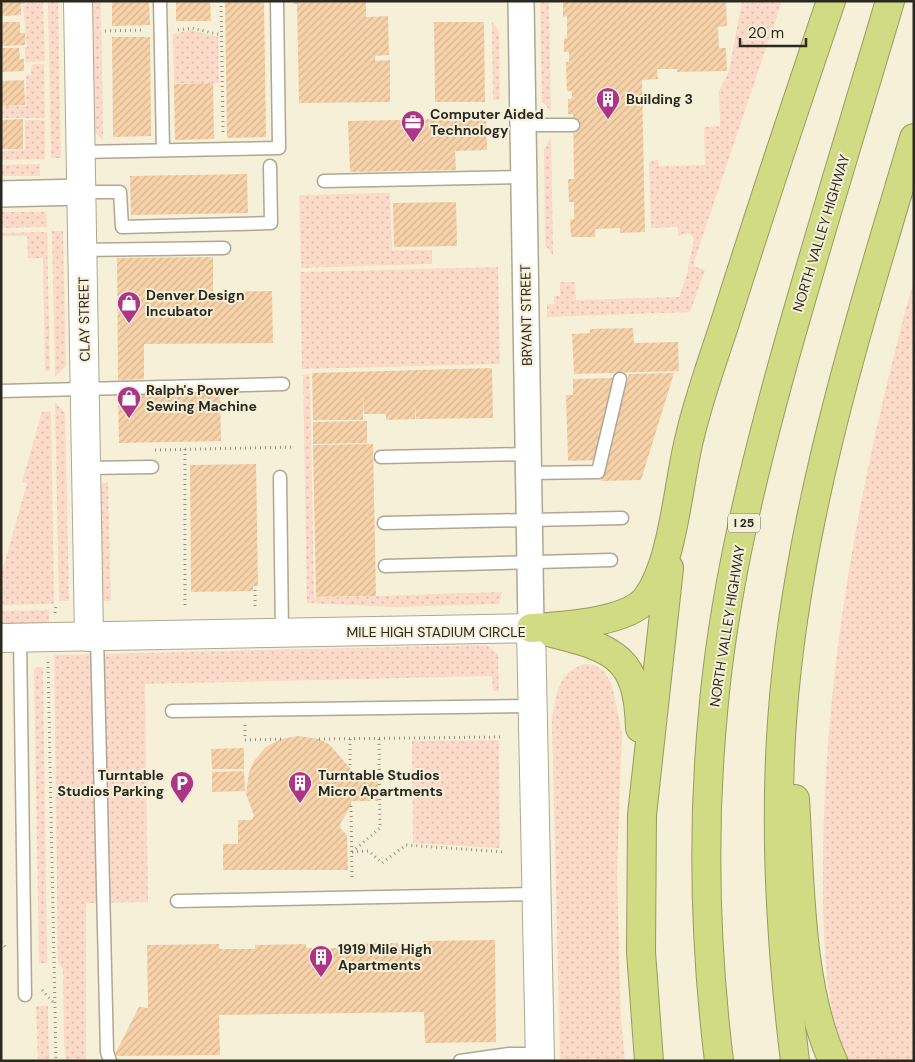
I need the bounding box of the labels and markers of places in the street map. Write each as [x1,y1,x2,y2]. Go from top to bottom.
building icon: Building 3 [595,86,621,120]
place label: Building 3 [626,90,693,108]
place label: Computer Aided Technology [430,105,544,139]
office icon: Computer Aided Technology [400,109,426,143]
place label: Denver Design Incubator [146,286,245,320]
shop icon: Denver Design Incubator [116,290,142,324]
place label: Ralph's Power Sewing Machine [146,381,257,415]
shop icon: Ralph's Power Sewing Machine [116,385,142,419]
place label: Turntable Studios Parking [58,766,164,800]
place label: Turntable Studios Micro Apartments [318,766,443,800]
parking icon: Turntable Studios Parking [169,770,195,804]
building icon: Turntable Studios Micro Apartments [287,770,313,804]
place label: 1919 Mile High Apartments [338,940,432,974]
building icon: 1919 Mile High Apartments [308,944,334,978]

